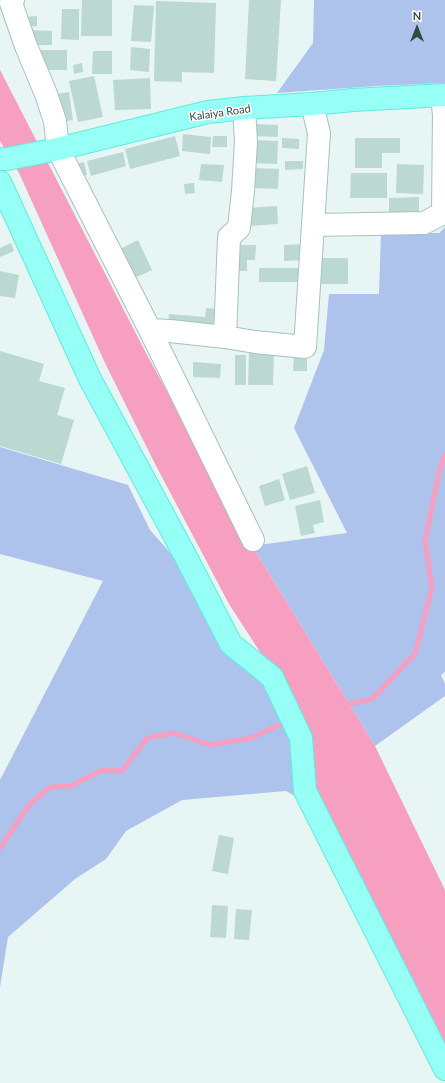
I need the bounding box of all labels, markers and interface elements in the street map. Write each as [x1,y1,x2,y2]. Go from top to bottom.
north arrow [397,8,437,48]
text: N [413,9,421,22]
street label: Kalaiya Road [189,102,251,124]

